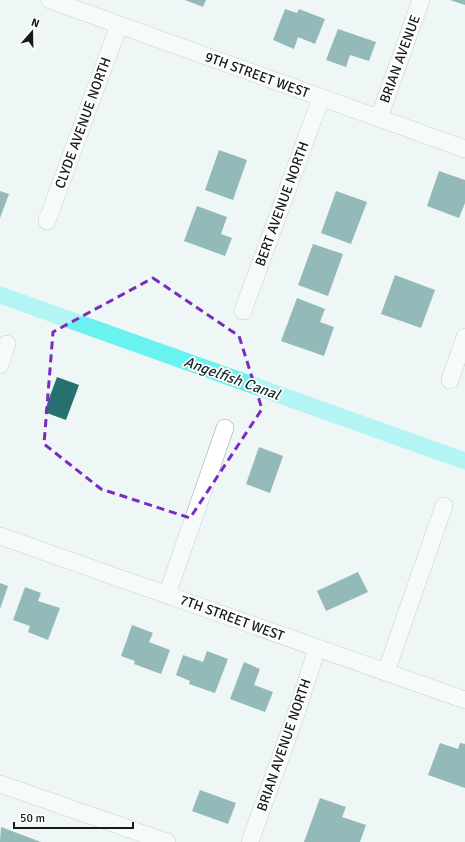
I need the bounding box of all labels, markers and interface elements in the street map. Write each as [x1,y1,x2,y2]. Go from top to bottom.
north arrow [12,12,52,52]
street label: BRIAN AVENUE [376,12,424,105]
text: N [29,16,41,30]
street label: 9TH STREET WEST [203,48,312,102]
street label: CLYDE AVENUE NORTH [51,55,115,191]
street label: BERT AVENUE NORTH [252,139,312,269]
water label: Angelfish Canal [182,352,284,404]
street label: 7TH STREET WEST [178,591,287,645]
street label: BRIAN AVENUE NORTH [253,676,315,814]
scale bar [14,804,133,830]
text: 50 m [20,811,45,826]

